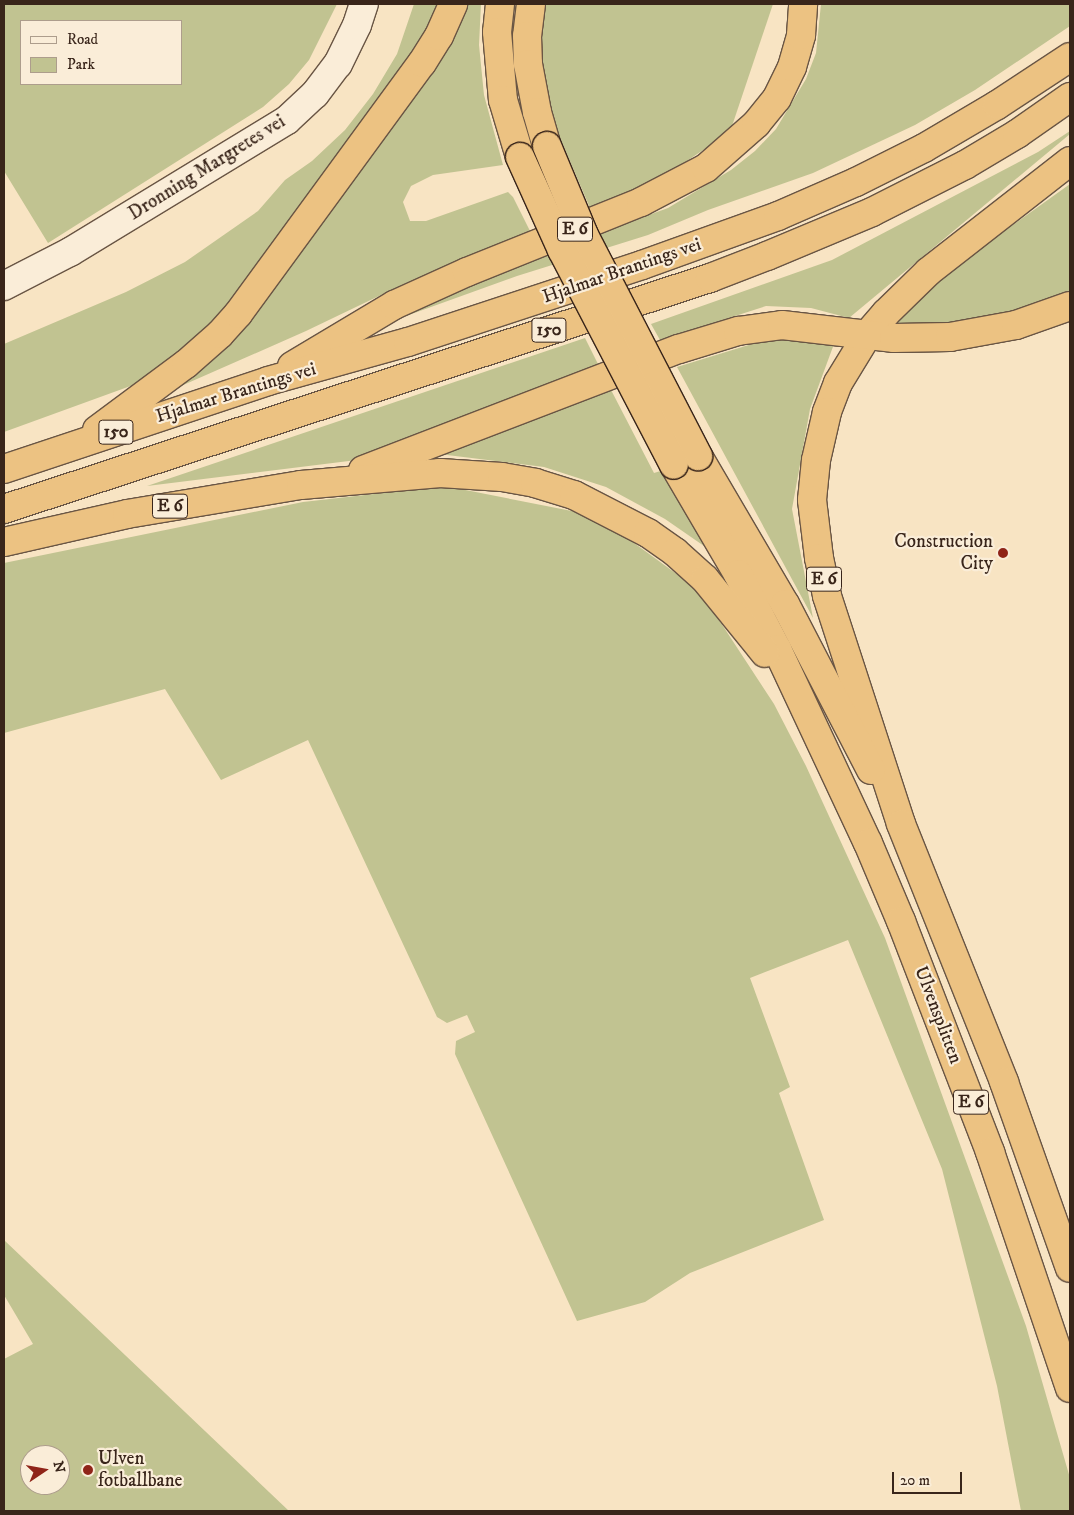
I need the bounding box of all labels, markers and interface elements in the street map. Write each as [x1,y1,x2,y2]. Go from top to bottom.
legend [20,20,182,85]
text: Road [67,30,98,49]
text: Park [67,55,95,74]
street label: Dronning Margretes vei [124,110,290,226]
road number: E 6 [556,213,594,244]
street label: Hjalmar Brantings vei [540,233,704,309]
road number: 150 [530,314,568,346]
street label: Hjalmar Brantings vei [153,358,319,428]
road number: 150 [97,417,135,448]
road number: E 6 [151,491,189,522]
place label: Construction City [894,531,993,575]
marker: Construction City [997,547,1009,559]
road number: E 6 [805,564,843,594]
street label: Ulvensplitten [909,963,967,1067]
road number: E 6 [952,1086,990,1118]
north arrow [20,1445,70,1495]
place label: Ulven fotballbane [98,1448,182,1492]
text: N [49,1460,69,1475]
scale bar [894,1462,964,1494]
marker: Ulven fotballbane [82,1464,94,1476]
text: 20 m [900,1471,930,1490]

